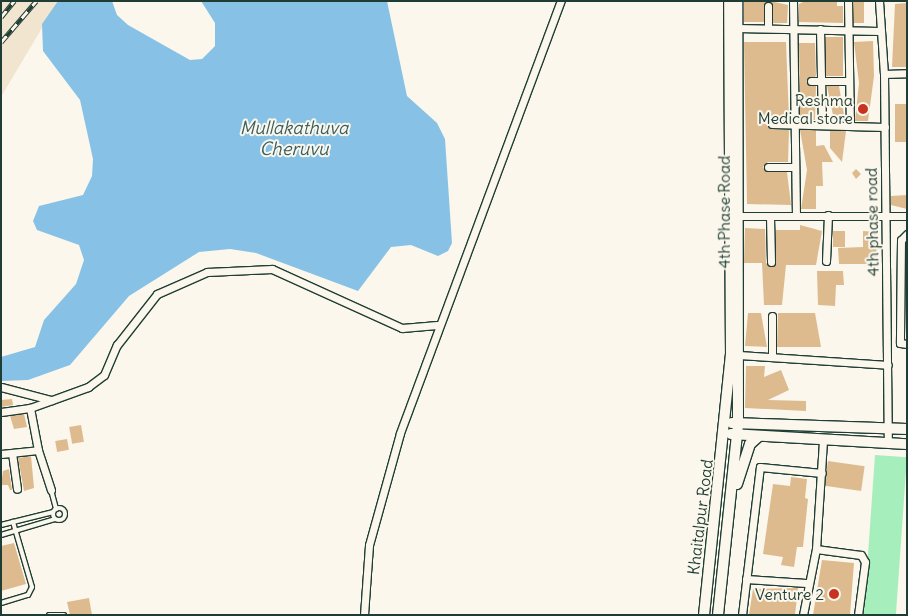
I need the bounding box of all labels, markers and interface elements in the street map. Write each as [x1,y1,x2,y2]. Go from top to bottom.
place label: Reshma Medical store [758,90,853,128]
marker: Reshma Medical store [857,103,869,115]
water label: Mullakathuva Cheruvu [240,118,348,160]
street label: 4th Phase Road [714,156,734,268]
street label: 4th phase road [861,167,883,277]
street label: Khaitalpur Road [683,458,717,576]
place label: Venture 2 [755,584,824,604]
marker: Venture 2 [828,588,840,600]

